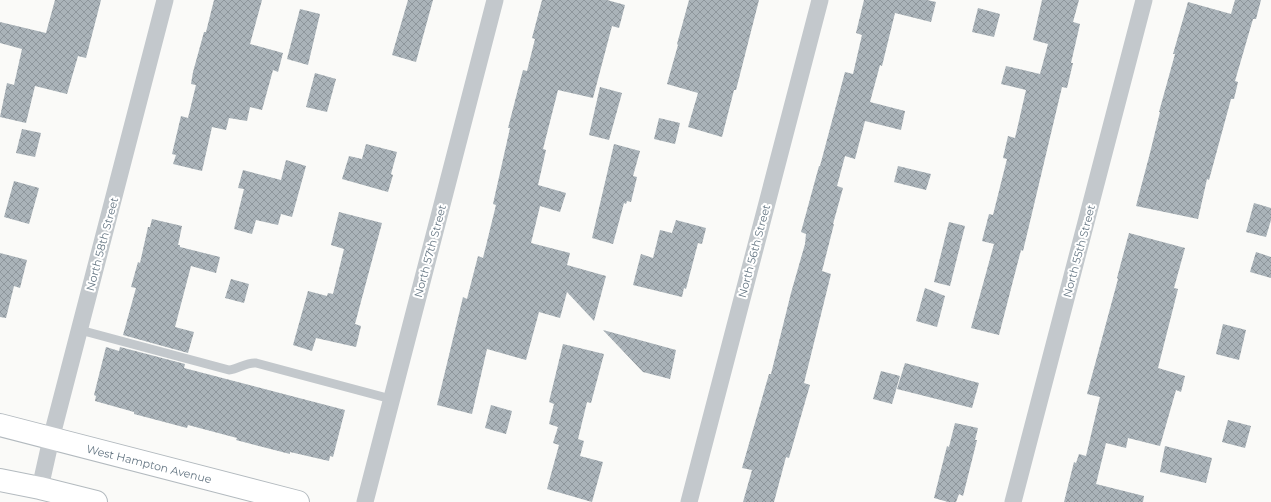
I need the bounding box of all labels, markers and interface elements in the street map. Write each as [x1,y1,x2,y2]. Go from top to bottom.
street label: North 58th Street [83,195,121,292]
street label: North 57th Street [411,202,449,299]
street label: North 56th Street [735,202,773,299]
street label: North 55th Street [1060,202,1098,299]
street label: West Hampton Avenue [85,442,213,486]

